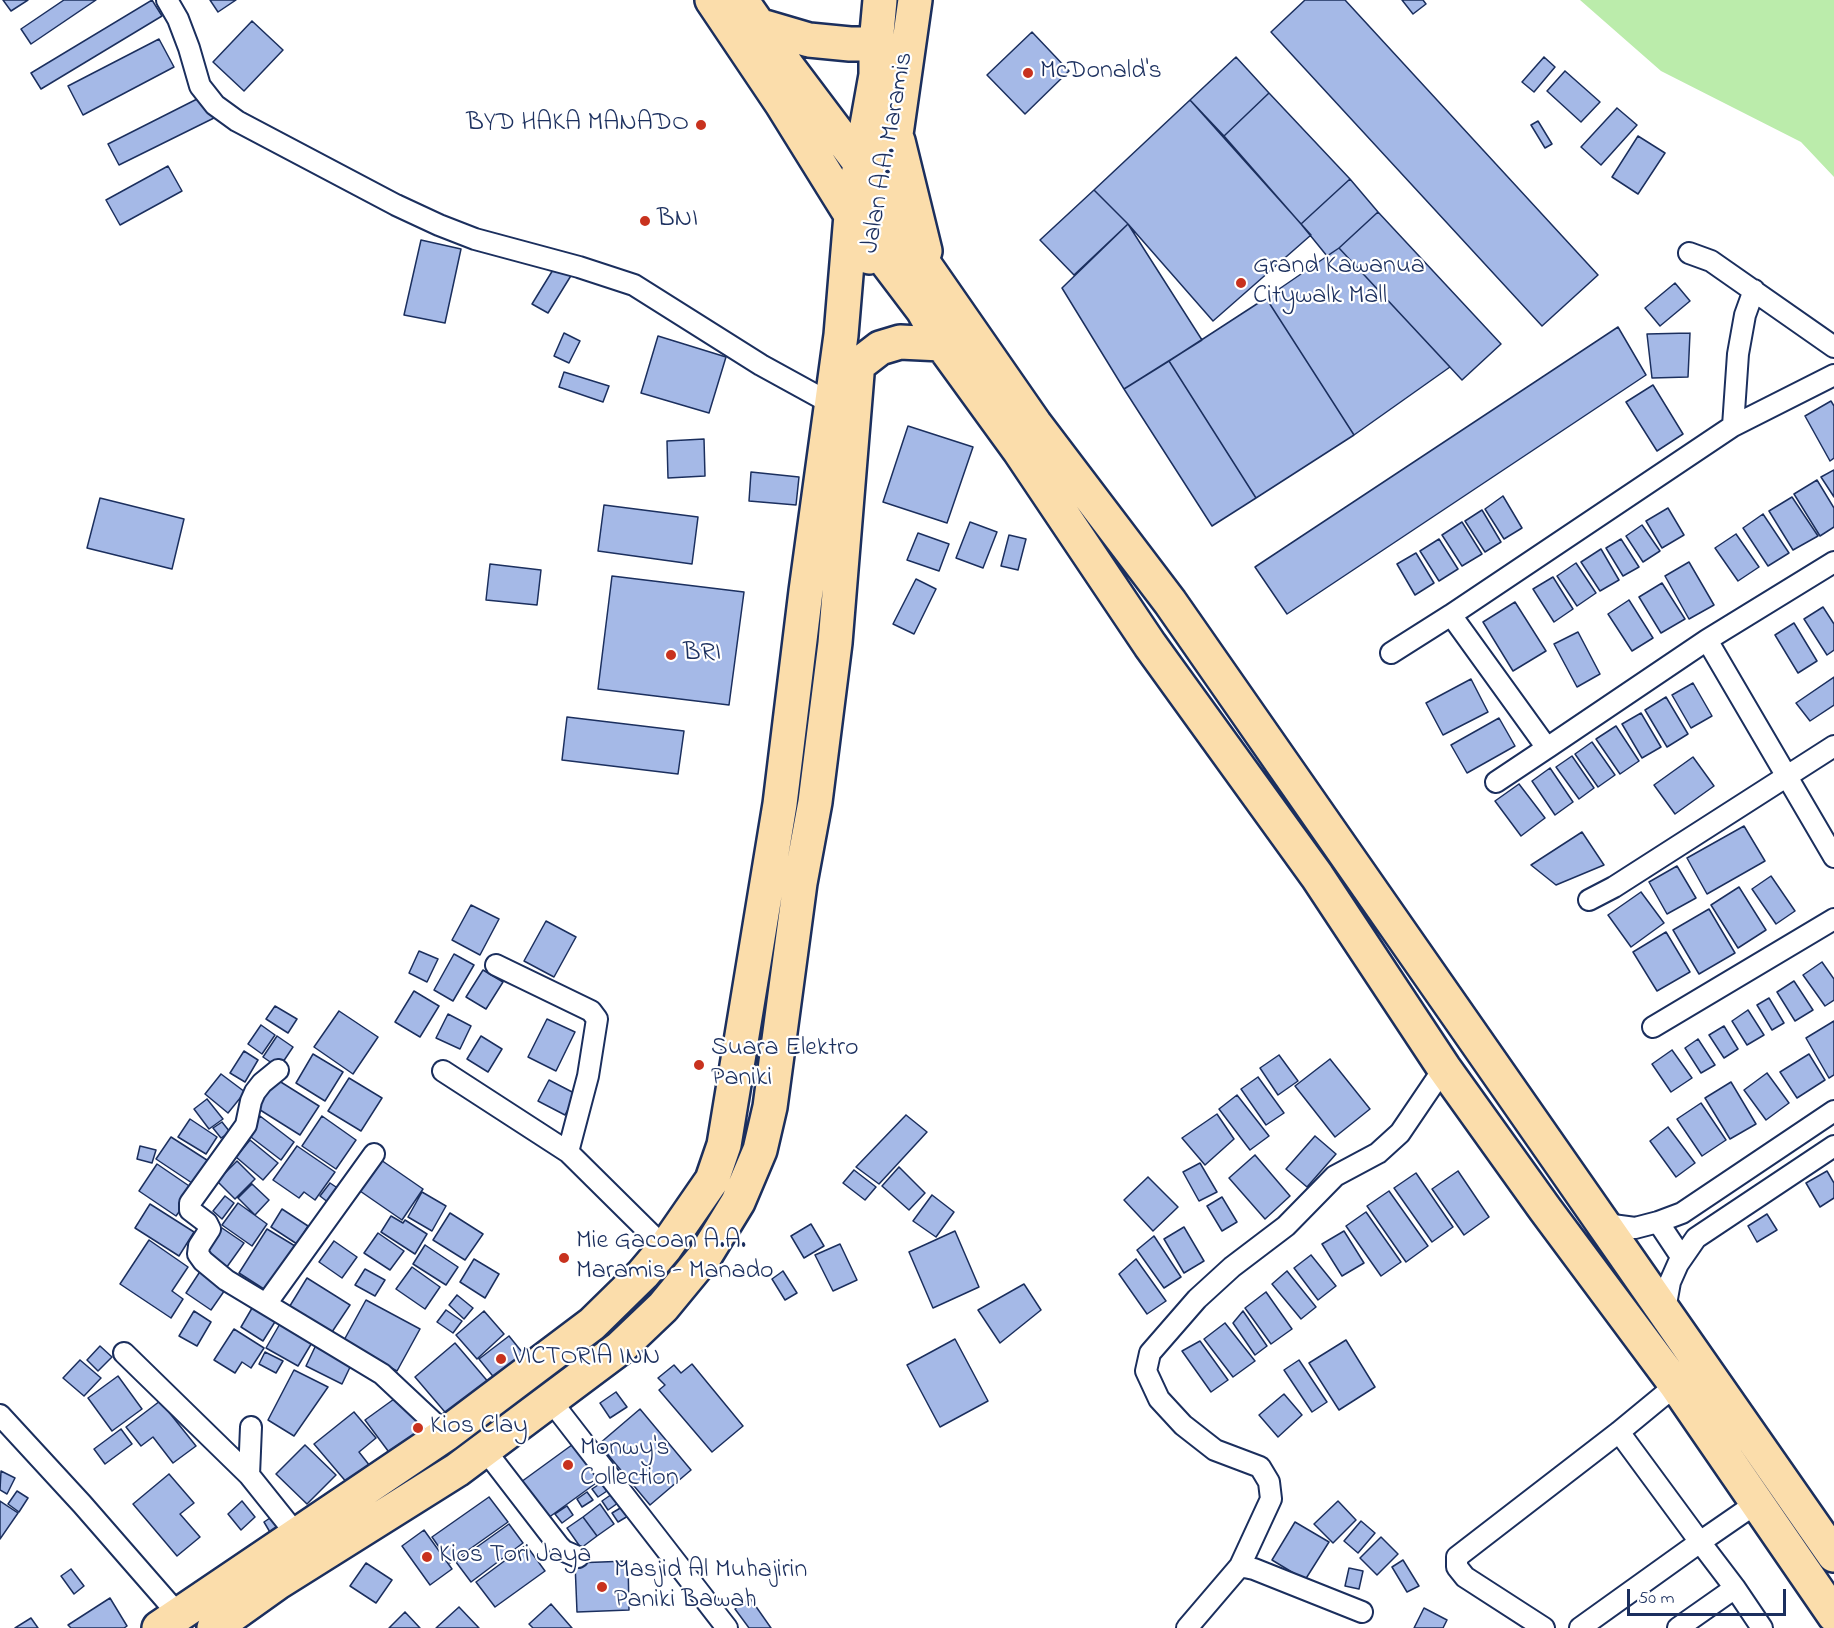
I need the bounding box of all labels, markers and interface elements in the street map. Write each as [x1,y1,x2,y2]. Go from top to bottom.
street label: Jalan A.A. Maramis [856,50,922,256]
place label: McDonald's [1040,57,1162,89]
marker: McDonald's [1021,66,1035,80]
place label: BYD HAKA MANADO [466,109,689,141]
marker: BYD HAKA MANADO [694,118,708,132]
place label: BNI [657,205,698,237]
marker: BNI [638,214,652,228]
place label: Grand Kawanua Citywalk Mall [1253,252,1425,314]
marker: Grand Kawanua Citywalk Mall [1234,276,1248,290]
place label: BRI [683,639,721,671]
marker: BRI [664,648,678,662]
place label: Suara Elektro Paniki [711,1034,859,1096]
marker: Suara Elektro Paniki [692,1058,706,1072]
place label: Mie Gacoan A.A. Maramis - Manado [576,1227,774,1288]
marker: Mie Gacoan A.A. Maramis - Manado [557,1251,571,1265]
place label: VICTORIA INN [513,1343,660,1375]
marker: VICTORIA INN [494,1352,508,1366]
place label: Kios Clay [430,1412,528,1444]
marker: Kios Clay [411,1421,425,1435]
place label: Monwy's Collection [580,1434,679,1496]
marker: Monwy's Collection [561,1458,575,1472]
place label: Kios Tori Jaya [439,1541,591,1573]
marker: Kios Tori Jaya [420,1550,434,1564]
place label: Masjid Al Muhajirin Paniki Bawah [614,1556,807,1618]
scale bar [1630,1577,1789,1615]
marker: Masjid Al Muhajirin Paniki Bawah [595,1580,609,1594]
text: 50 m [1638,1586,1675,1612]

